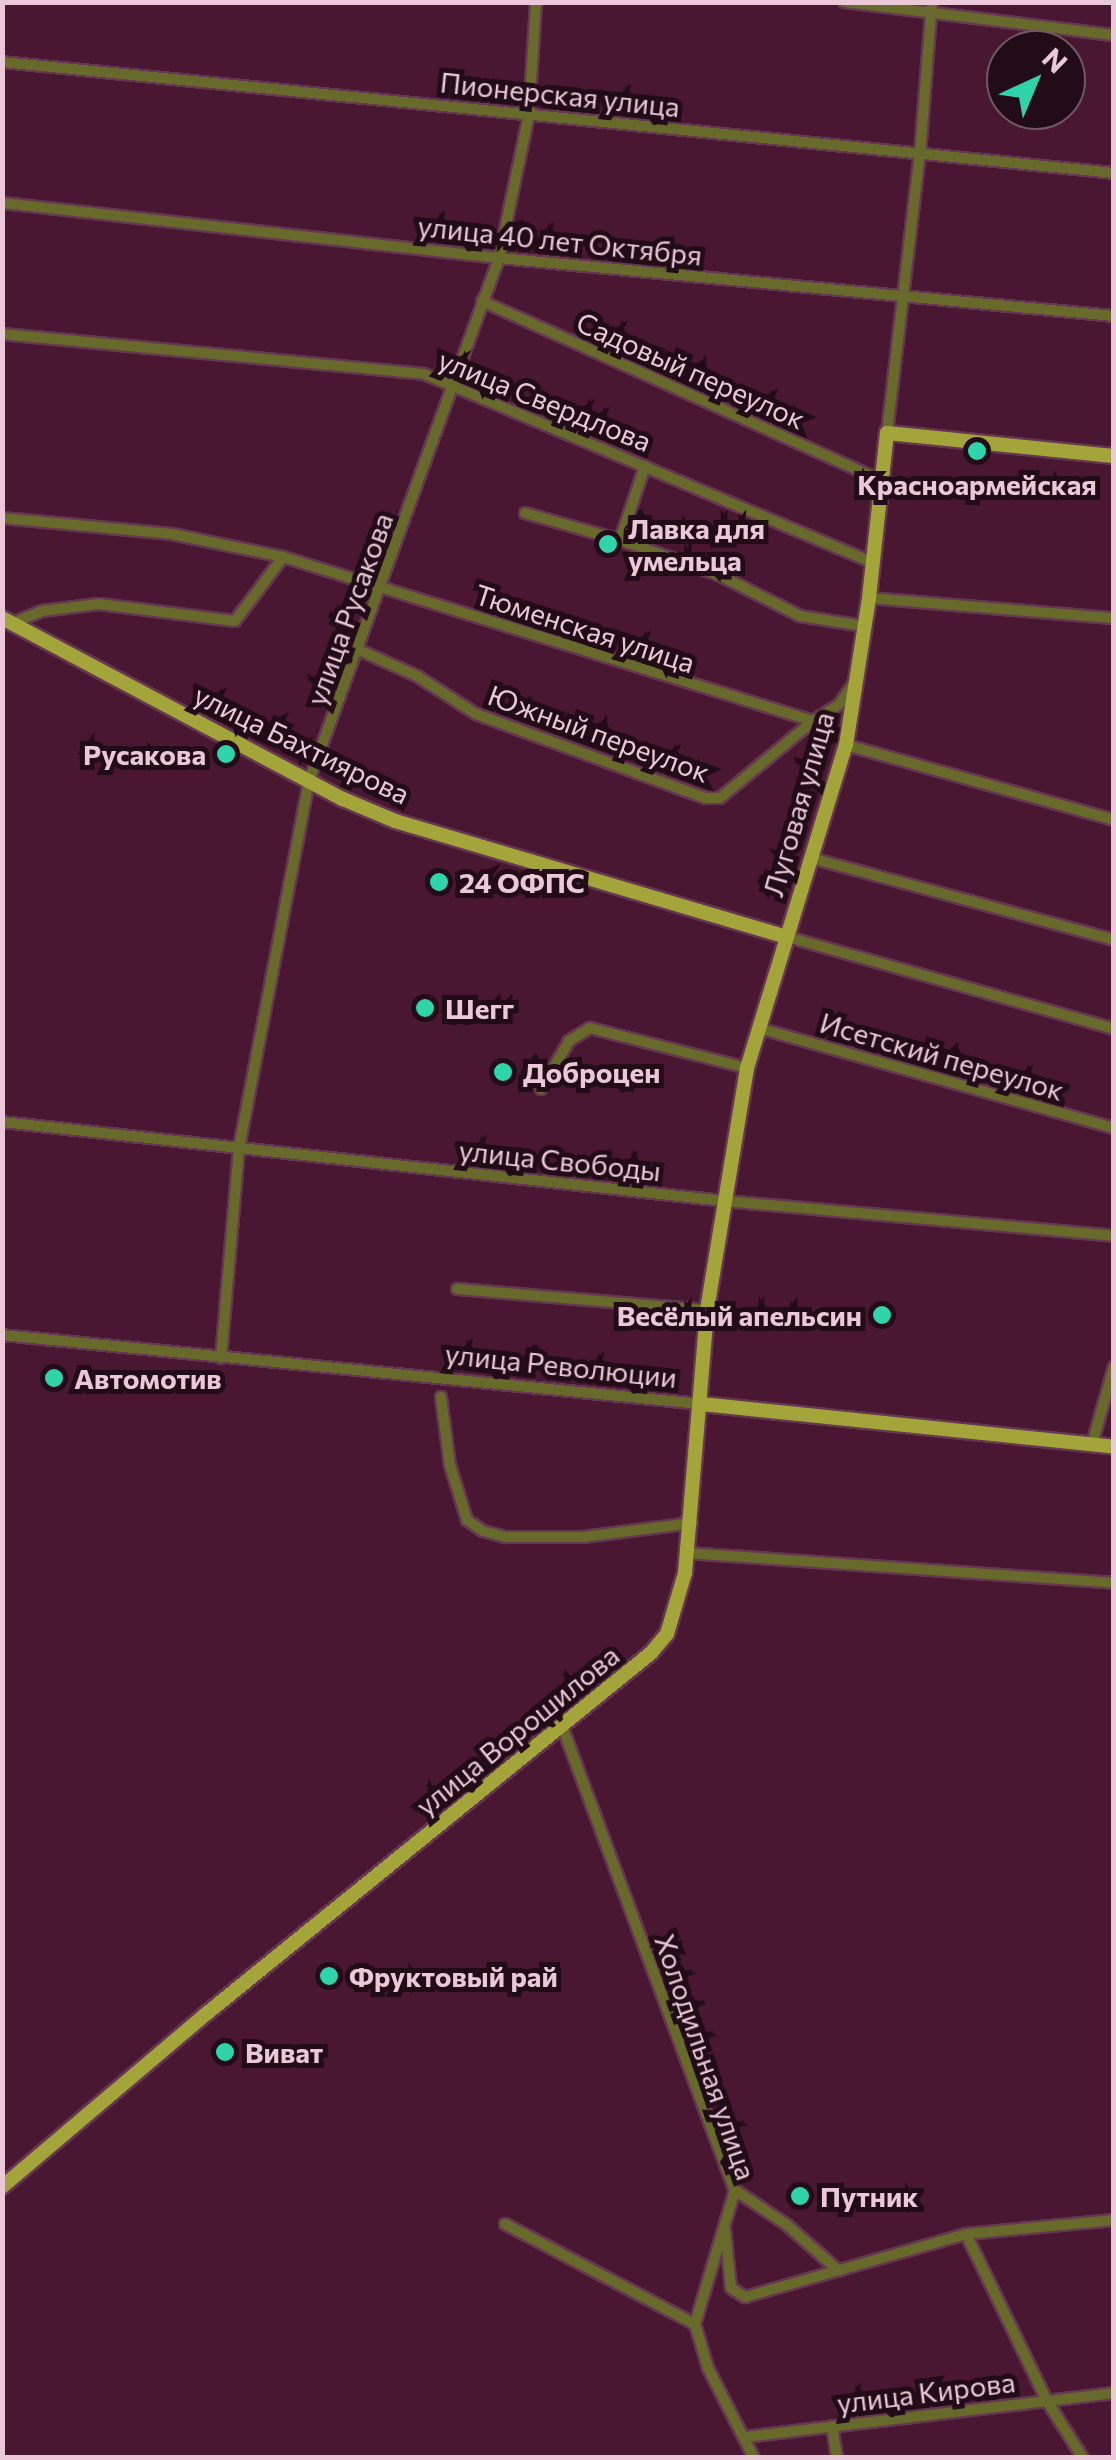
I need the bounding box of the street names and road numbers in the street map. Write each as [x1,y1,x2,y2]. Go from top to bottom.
street label: Пионерская улица [439,65,681,123]
street label: улица 40 лет Октября [416,208,704,272]
street label: Садовый переулок [572,305,810,435]
street label: улица Свердлова [434,342,656,458]
street label: улица Русакова [299,508,399,710]
street label: Тюменская улица [471,577,699,679]
street label: улица Бахтиярова [189,677,415,811]
street label: Южный переулок [484,677,714,789]
street label: Луговая улица [756,708,840,900]
street label: Исетский переулок [816,1005,1068,1107]
street label: улица Свободы [457,1133,663,1187]
street label: улица Революции [444,1336,678,1394]
street label: улица Ворошилова [409,1638,625,1822]
street label: Холодильная улица [648,1930,764,2184]
street label: улица Кирова [835,2364,1017,2420]

